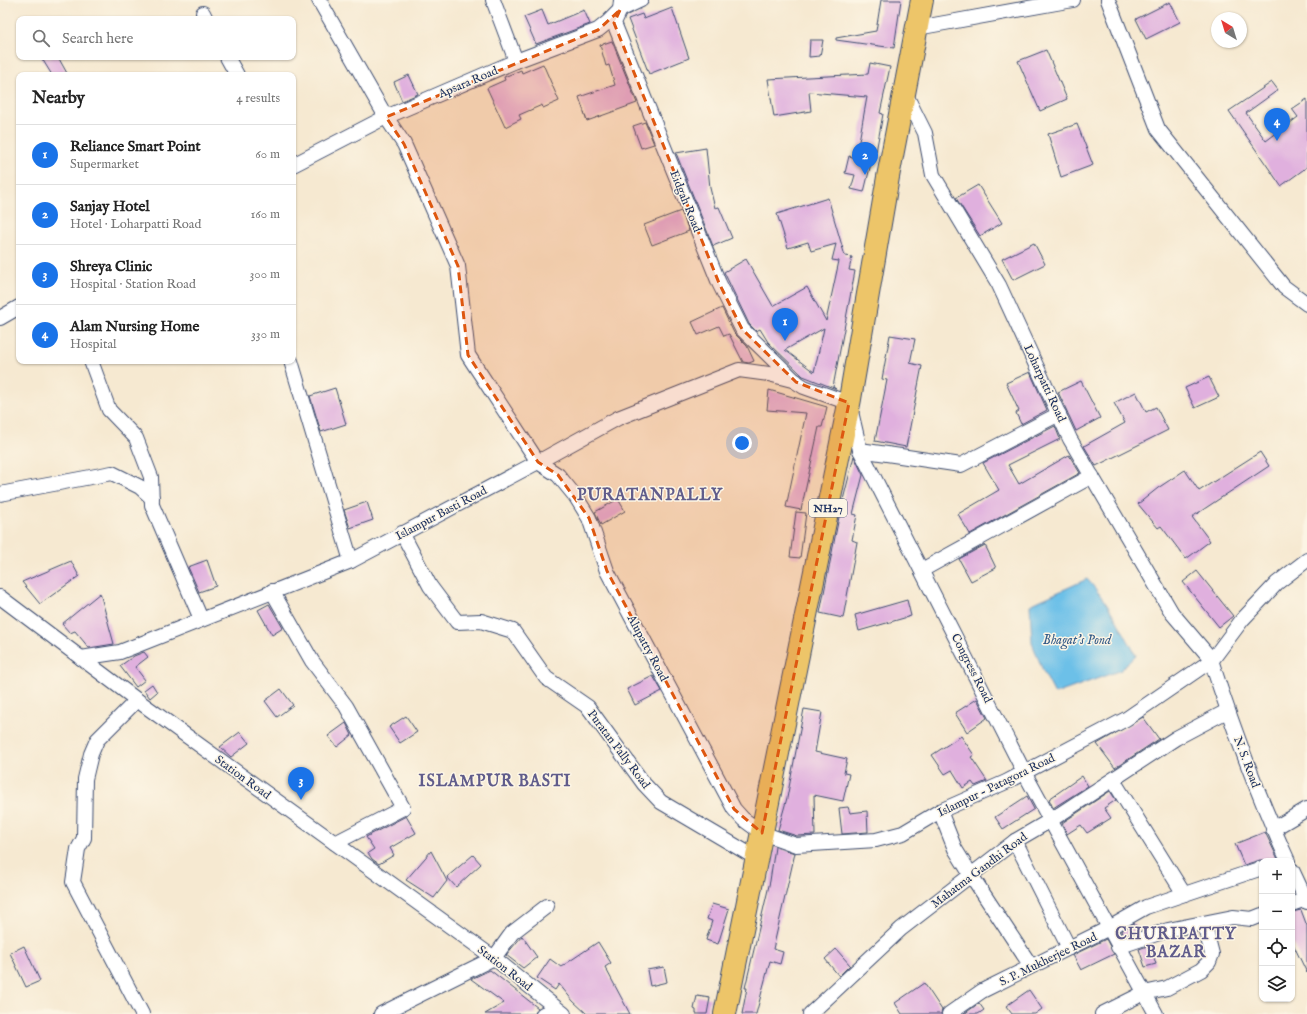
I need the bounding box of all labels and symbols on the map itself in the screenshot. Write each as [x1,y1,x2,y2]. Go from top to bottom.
north arrow [1211,12,1247,48]
street label: Apsara Road [435,63,501,103]
pin: 4 [1264,108,1290,141]
pin: 2 [852,142,878,175]
street label: Eidgah Road [666,168,705,235]
pin: 1 [772,308,798,341]
street label: Loharpatti Road [1019,342,1069,425]
your location [732,433,752,453]
street label: Islampur Basti Road [393,483,490,545]
district label: PURATANPALLY [577,486,723,506]
road number: NH27 [809,499,847,517]
street label: Alupatty Road [622,612,672,685]
street label: Congress Road [948,631,996,706]
water label: Bhagat’s Pond [1043,632,1112,650]
street label: Puratan Pally Road [584,707,654,792]
street label: N. S. Road [1230,734,1263,790]
street label: Islampur - Patagora Road [935,750,1058,821]
street label: Station Road [212,752,274,803]
pin: 3 [288,767,314,800]
district label: ISLAMPUR BASTI [419,772,571,792]
street label: Mahatma Gandhi Road [928,829,1031,911]
district label: CHURIPATTY BAZAR [1115,925,1237,963]
street label: S. P. Mukherjee Road [997,929,1100,990]
street label: Station Road [474,942,536,995]

